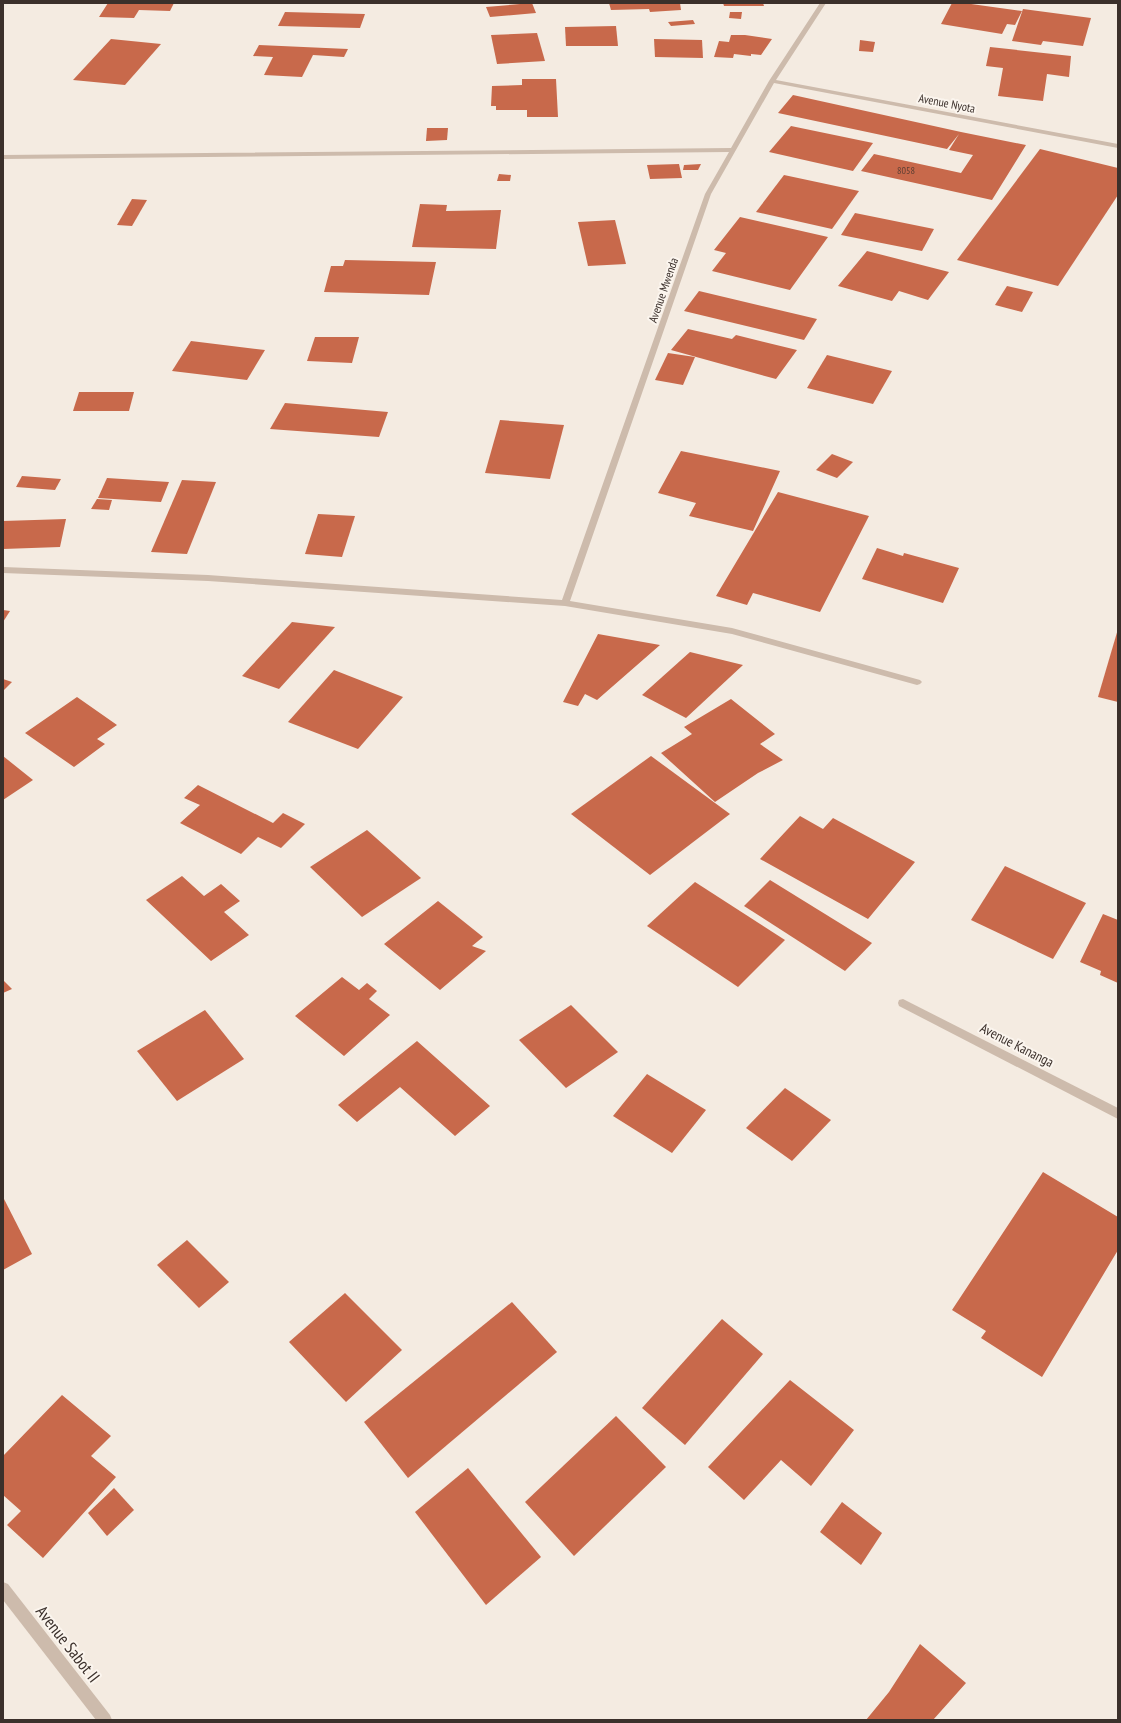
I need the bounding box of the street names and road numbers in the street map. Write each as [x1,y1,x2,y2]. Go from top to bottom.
street label: Avenue Nyota [918,90,977,116]
street label: Avenue Mwenda [645,255,681,324]
street label: Avenue Kananga [977,1019,1057,1071]
street label: Avenue Sabot II [31,1601,105,1687]

